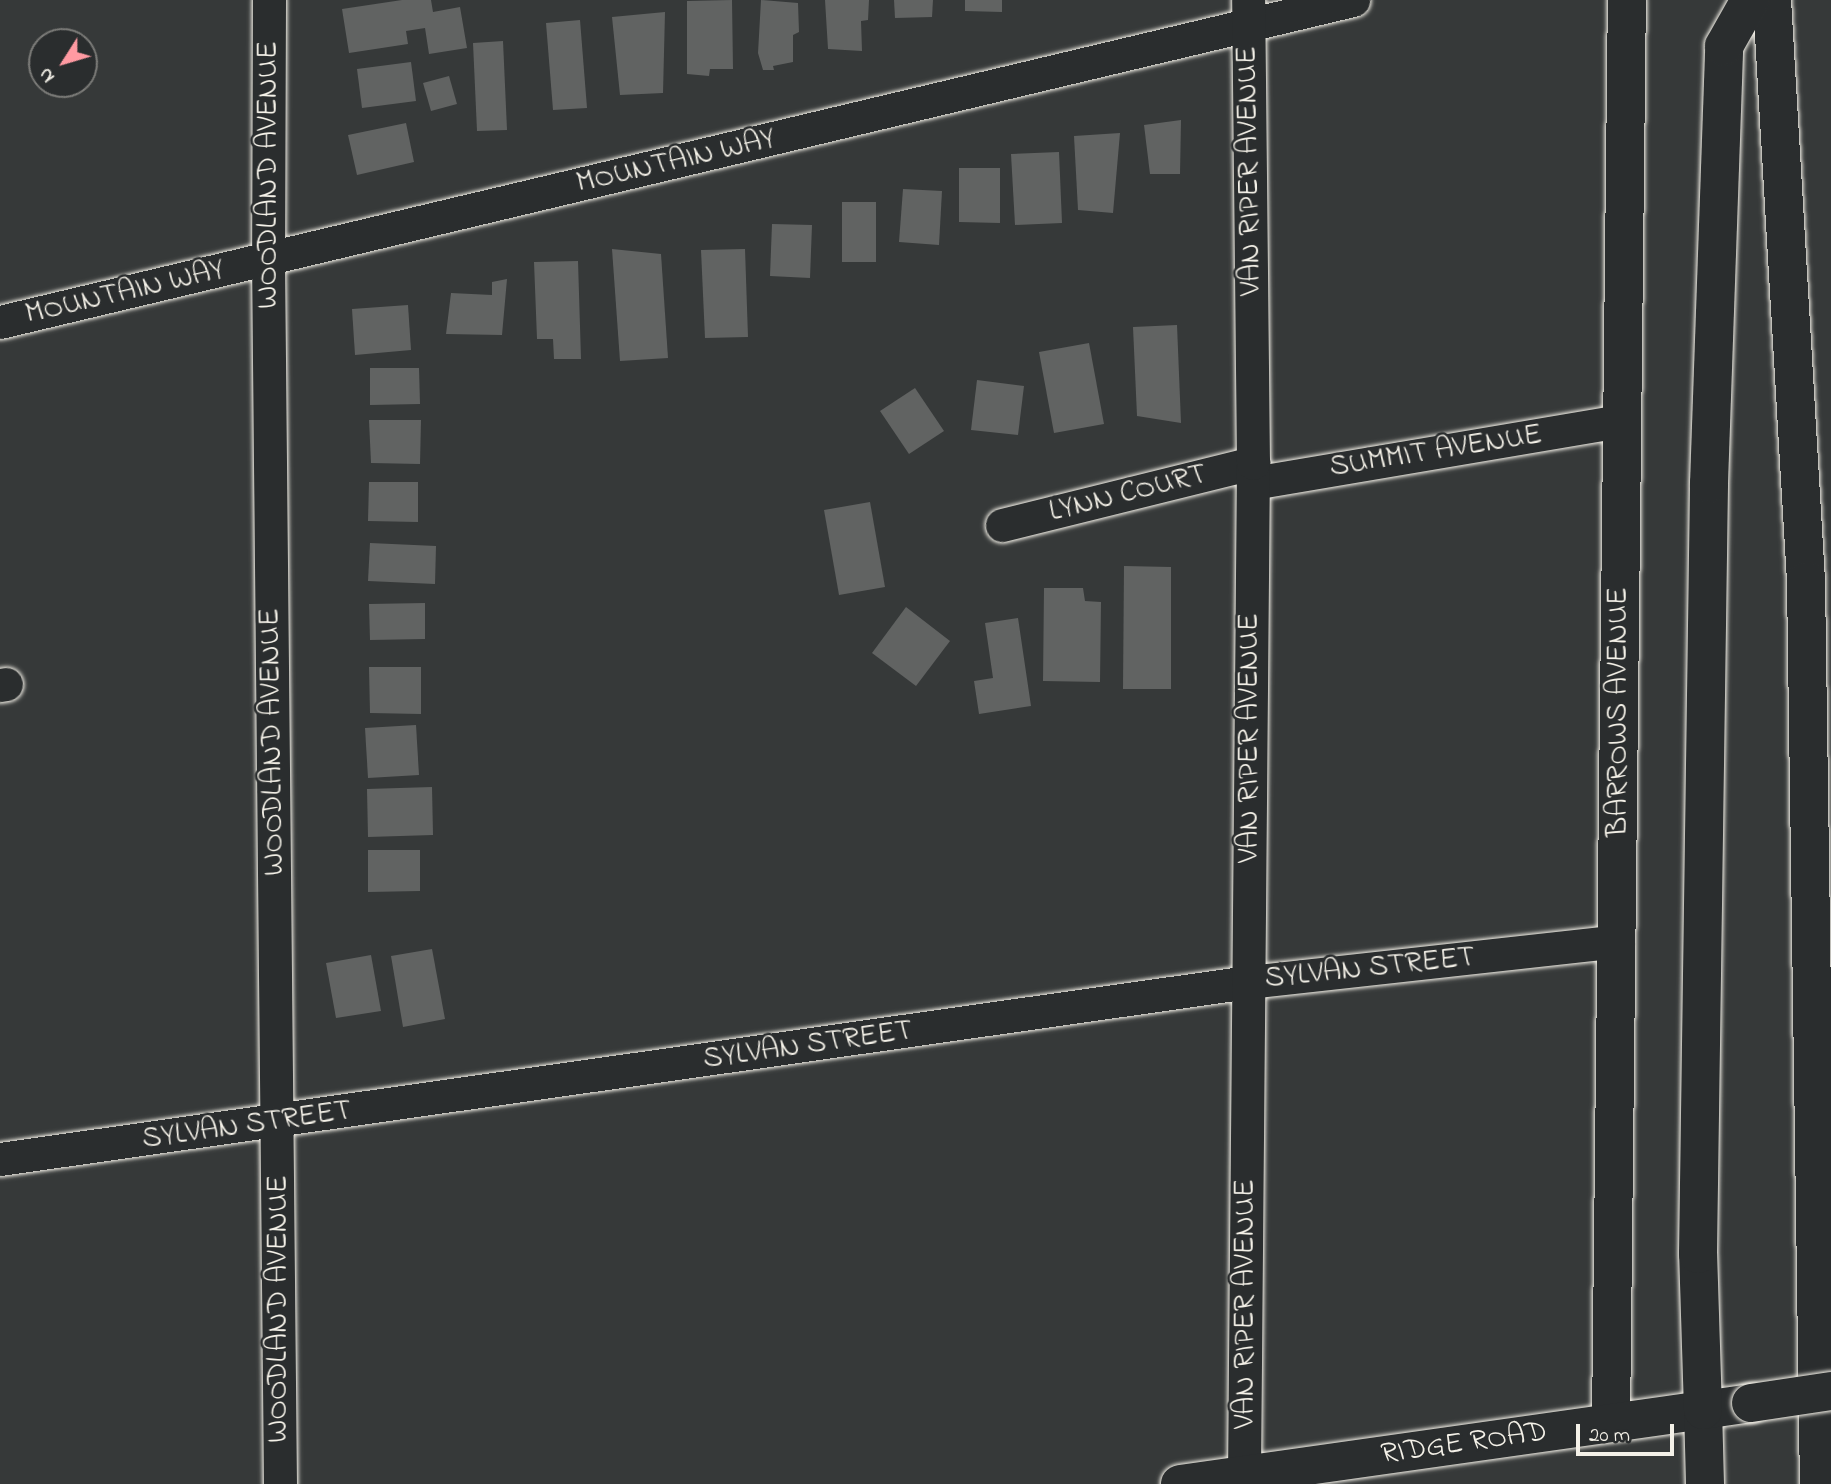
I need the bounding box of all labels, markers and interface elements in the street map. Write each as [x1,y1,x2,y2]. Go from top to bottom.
north arrow [28,28,98,98]
street label: WOODLAND AVENUE [251,41,287,309]
street label: VAN RIPER AVENUE [1230,46,1270,296]
text: N [33,61,62,88]
street label: MOUNTAIN WAY [573,122,779,202]
street label: MOUNTAIN WAY [22,253,228,333]
street label: SUMMIT AVENUE [1327,417,1545,487]
street label: LYNN COURT [1046,457,1210,531]
street label: BARROWS AVENUE [1601,587,1637,837]
street label: WOODLAND AVENUE [253,608,293,876]
street label: VAN RIPER AVENUE [1232,613,1268,863]
street label: SYLVAN STREET [1263,940,1477,998]
street label: SYLVAN STREET [701,1013,915,1079]
street label: SYLVAN STREET [140,1093,354,1159]
street label: WOODLAND AVENUE [261,1175,297,1443]
street label: VAN RIPER AVENUE [1228,1179,1264,1429]
scale bar [1579,1410,1677,1454]
street label: RIDGE ROAD [1379,1415,1549,1473]
text: 20 m [1589,1421,1630,1451]

